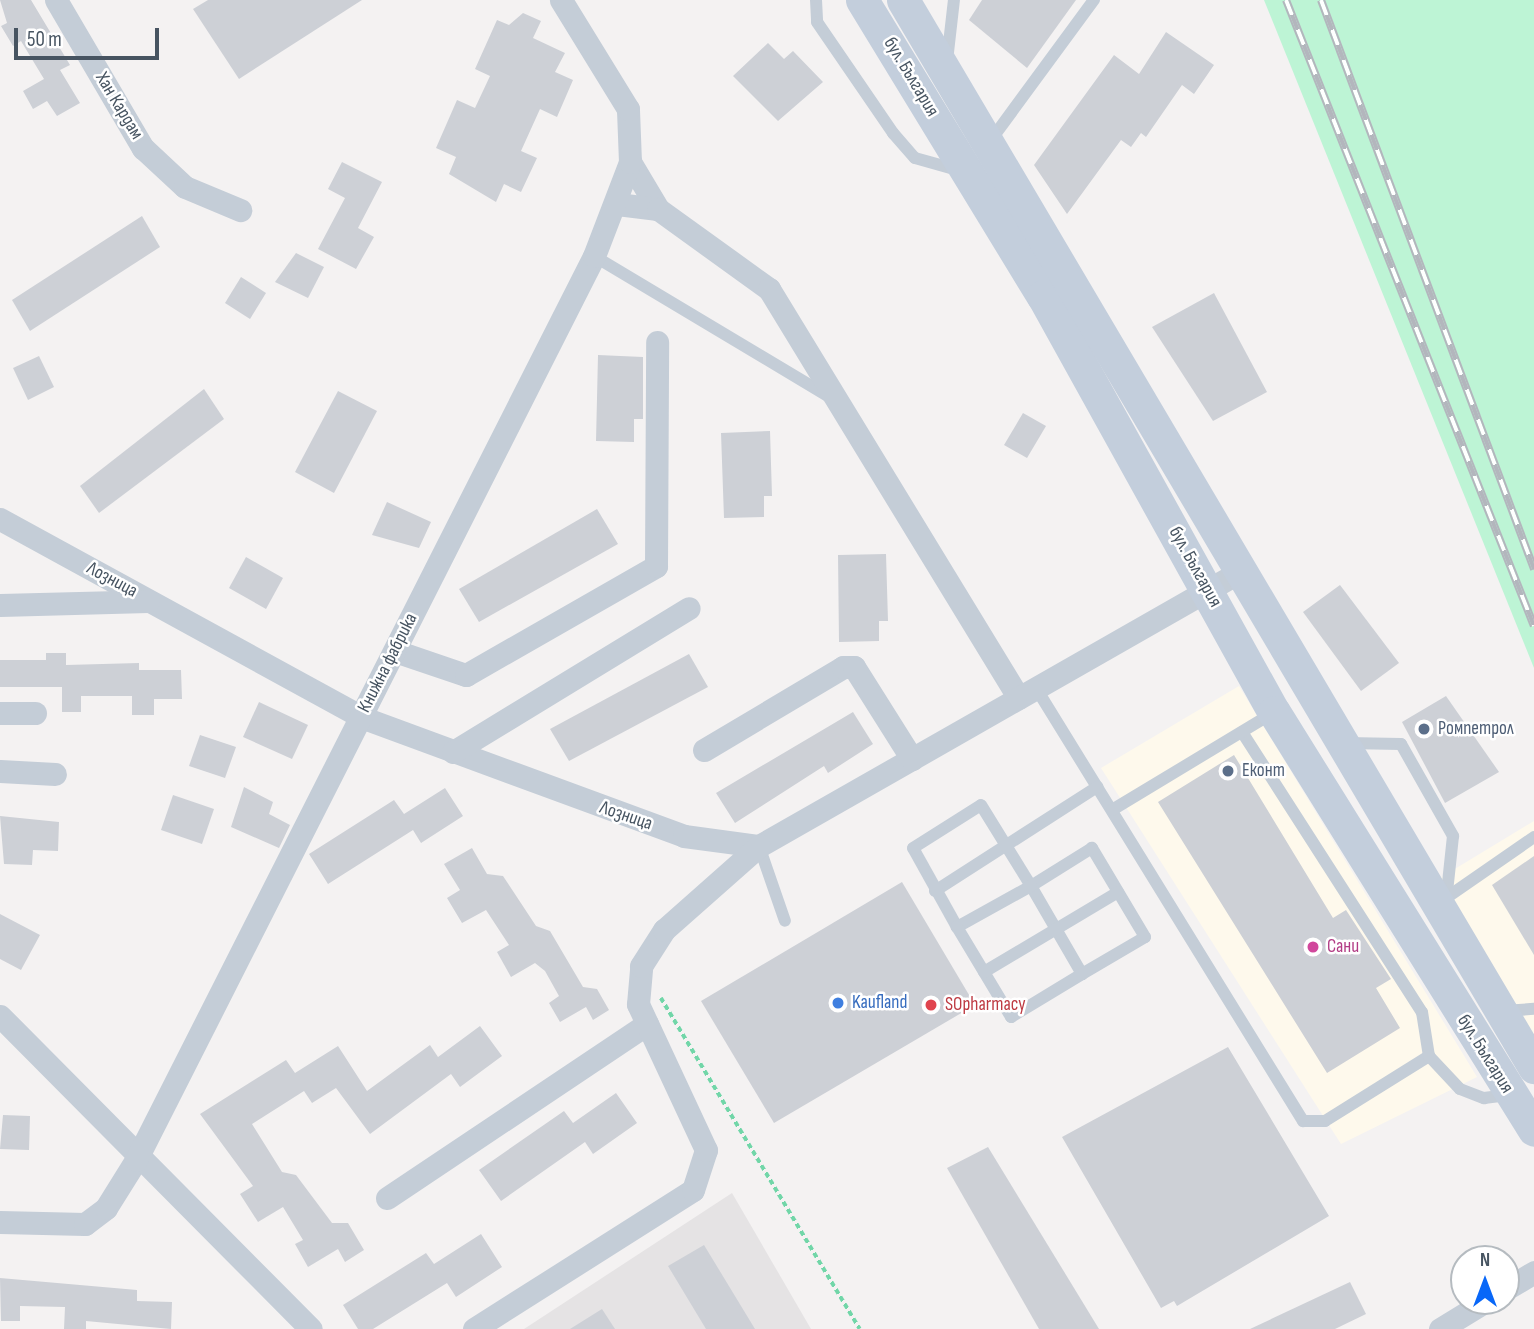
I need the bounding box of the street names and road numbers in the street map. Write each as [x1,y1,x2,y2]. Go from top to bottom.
street label: бул. България [878,33,944,121]
street label: Хан Кардам [90,68,148,144]
street label: бул. България [1164,523,1226,611]
street label: Лозница [83,557,141,603]
street label: Книжна фабрика [353,609,423,717]
street label: Лозница [597,796,655,836]
street label: бул. България [1452,1010,1518,1098]

